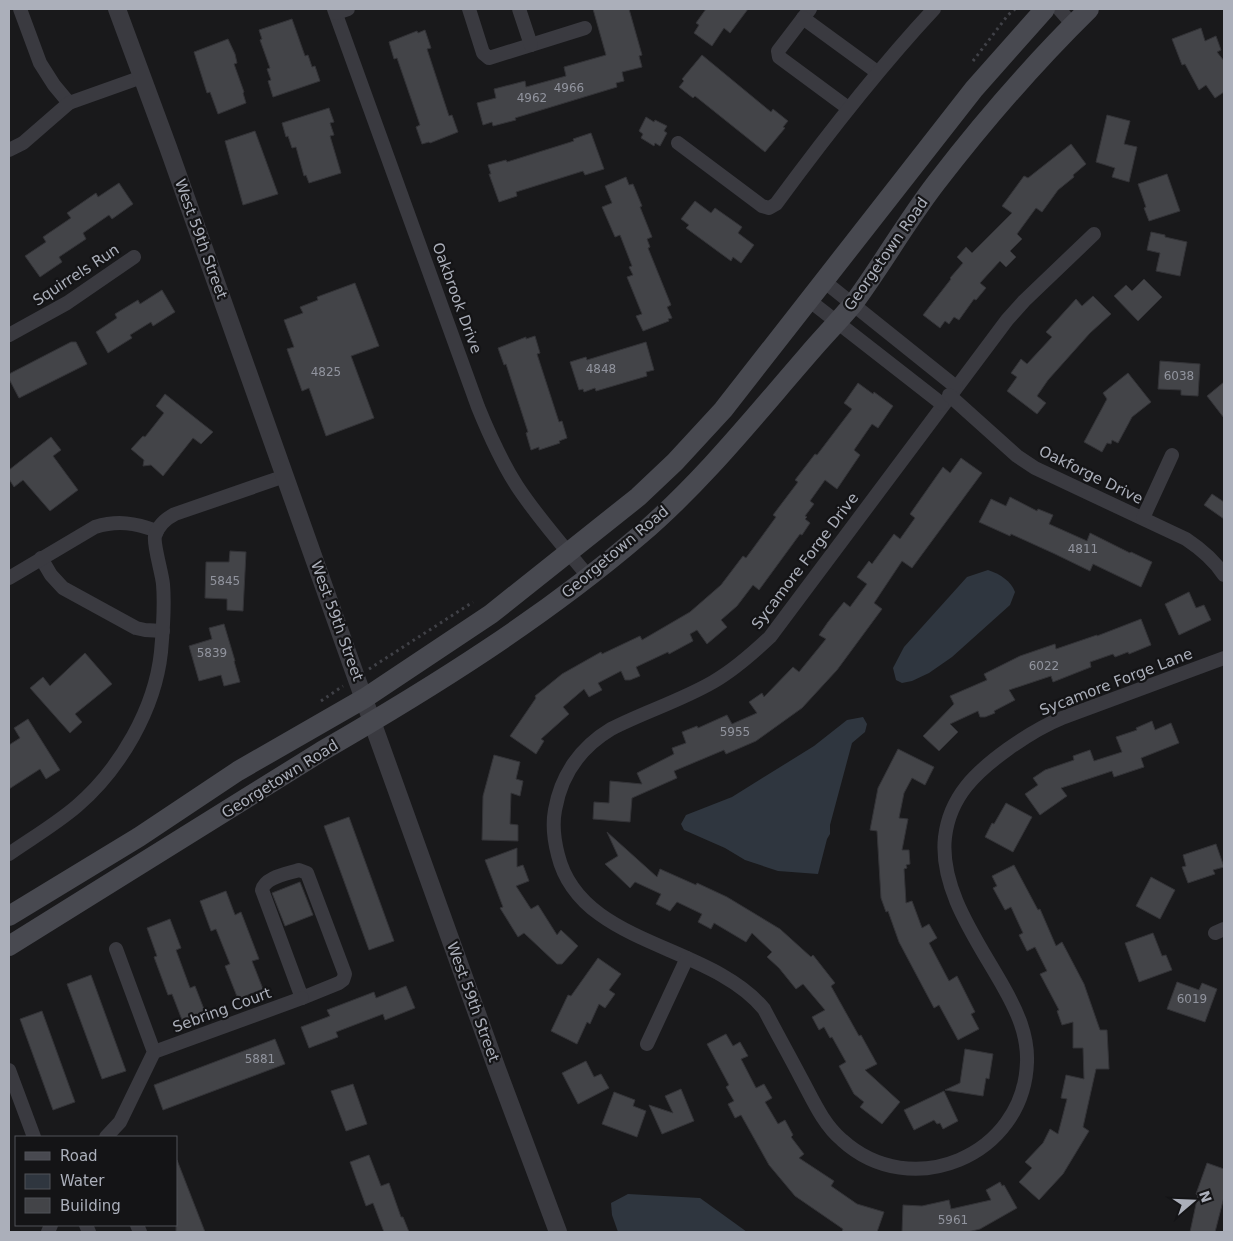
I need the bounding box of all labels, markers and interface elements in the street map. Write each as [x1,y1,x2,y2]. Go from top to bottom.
house number: 4966 [554,81,584,95]
house number: 4962 [517,91,547,105]
street label: West 59th Street [171,177,231,302]
street label: Georgetown Road [840,194,932,314]
street label: Squirrels Run [29,240,123,310]
street label: Oakbrook Drive [429,240,485,356]
house number: 4848 [586,362,616,376]
house number: 4825 [311,365,341,379]
house number: 6038 [1164,369,1194,383]
street label: Oakforge Drive [1036,442,1146,508]
street label: Sycamore Forge Drive [748,489,862,633]
street label: Georgetown Road [558,502,672,602]
house number: 4811 [1068,542,1098,556]
street label: West 59th Street [307,559,367,684]
house number: 5845 [210,574,240,588]
street label: Sycamore Forge Lane [1037,644,1195,720]
house number: 5839 [197,646,227,660]
house number: 6022 [1029,659,1059,673]
house number: 5955 [720,725,750,739]
street label: Georgetown Road [218,736,342,822]
street label: West 59th Street [443,940,503,1065]
street label: Sebring Court [170,984,274,1036]
house number: 6019 [1177,992,1207,1006]
house number: 5881 [245,1052,275,1066]
legend [15,1136,178,1226]
text: Road [60,1147,98,1165]
text: Water [60,1172,105,1190]
north arrow [1168,1176,1218,1226]
text: N [1196,1189,1215,1205]
text: Building [60,1197,121,1215]
house number: 5961 [938,1213,968,1227]

